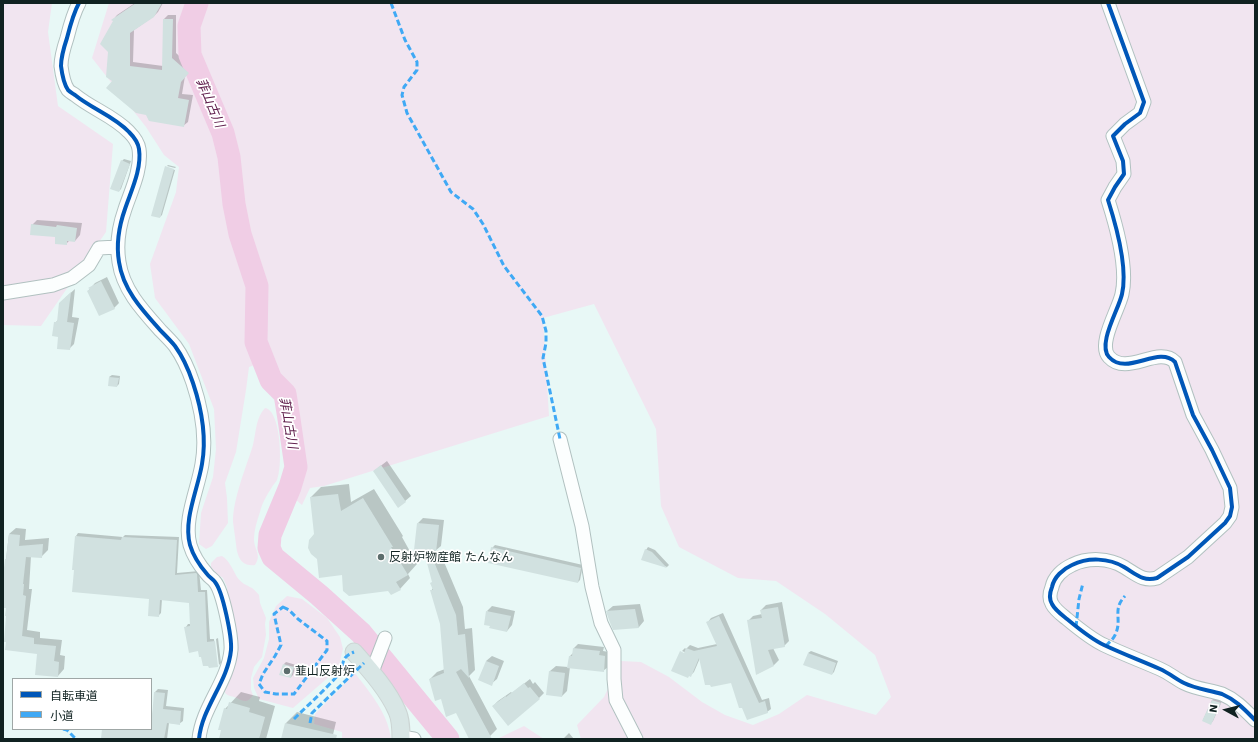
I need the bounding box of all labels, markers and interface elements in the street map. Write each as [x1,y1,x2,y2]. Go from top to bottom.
water label: 菲山古川 [193,76,227,130]
water label: 菲山古川 [276,396,300,450]
place label: 反射炉物産館 たんなん [389,550,513,564]
marker: 反射炉物産館 たんなん [376,552,386,562]
place label: 韮山反射炉 [295,664,355,678]
marker: 韮山反射炉 [282,666,292,676]
legend [12,678,152,730]
text: 自転車道 [50,689,98,703]
north arrow [1206,690,1246,730]
text: N [1207,704,1221,713]
text: 小道 [50,709,74,723]

